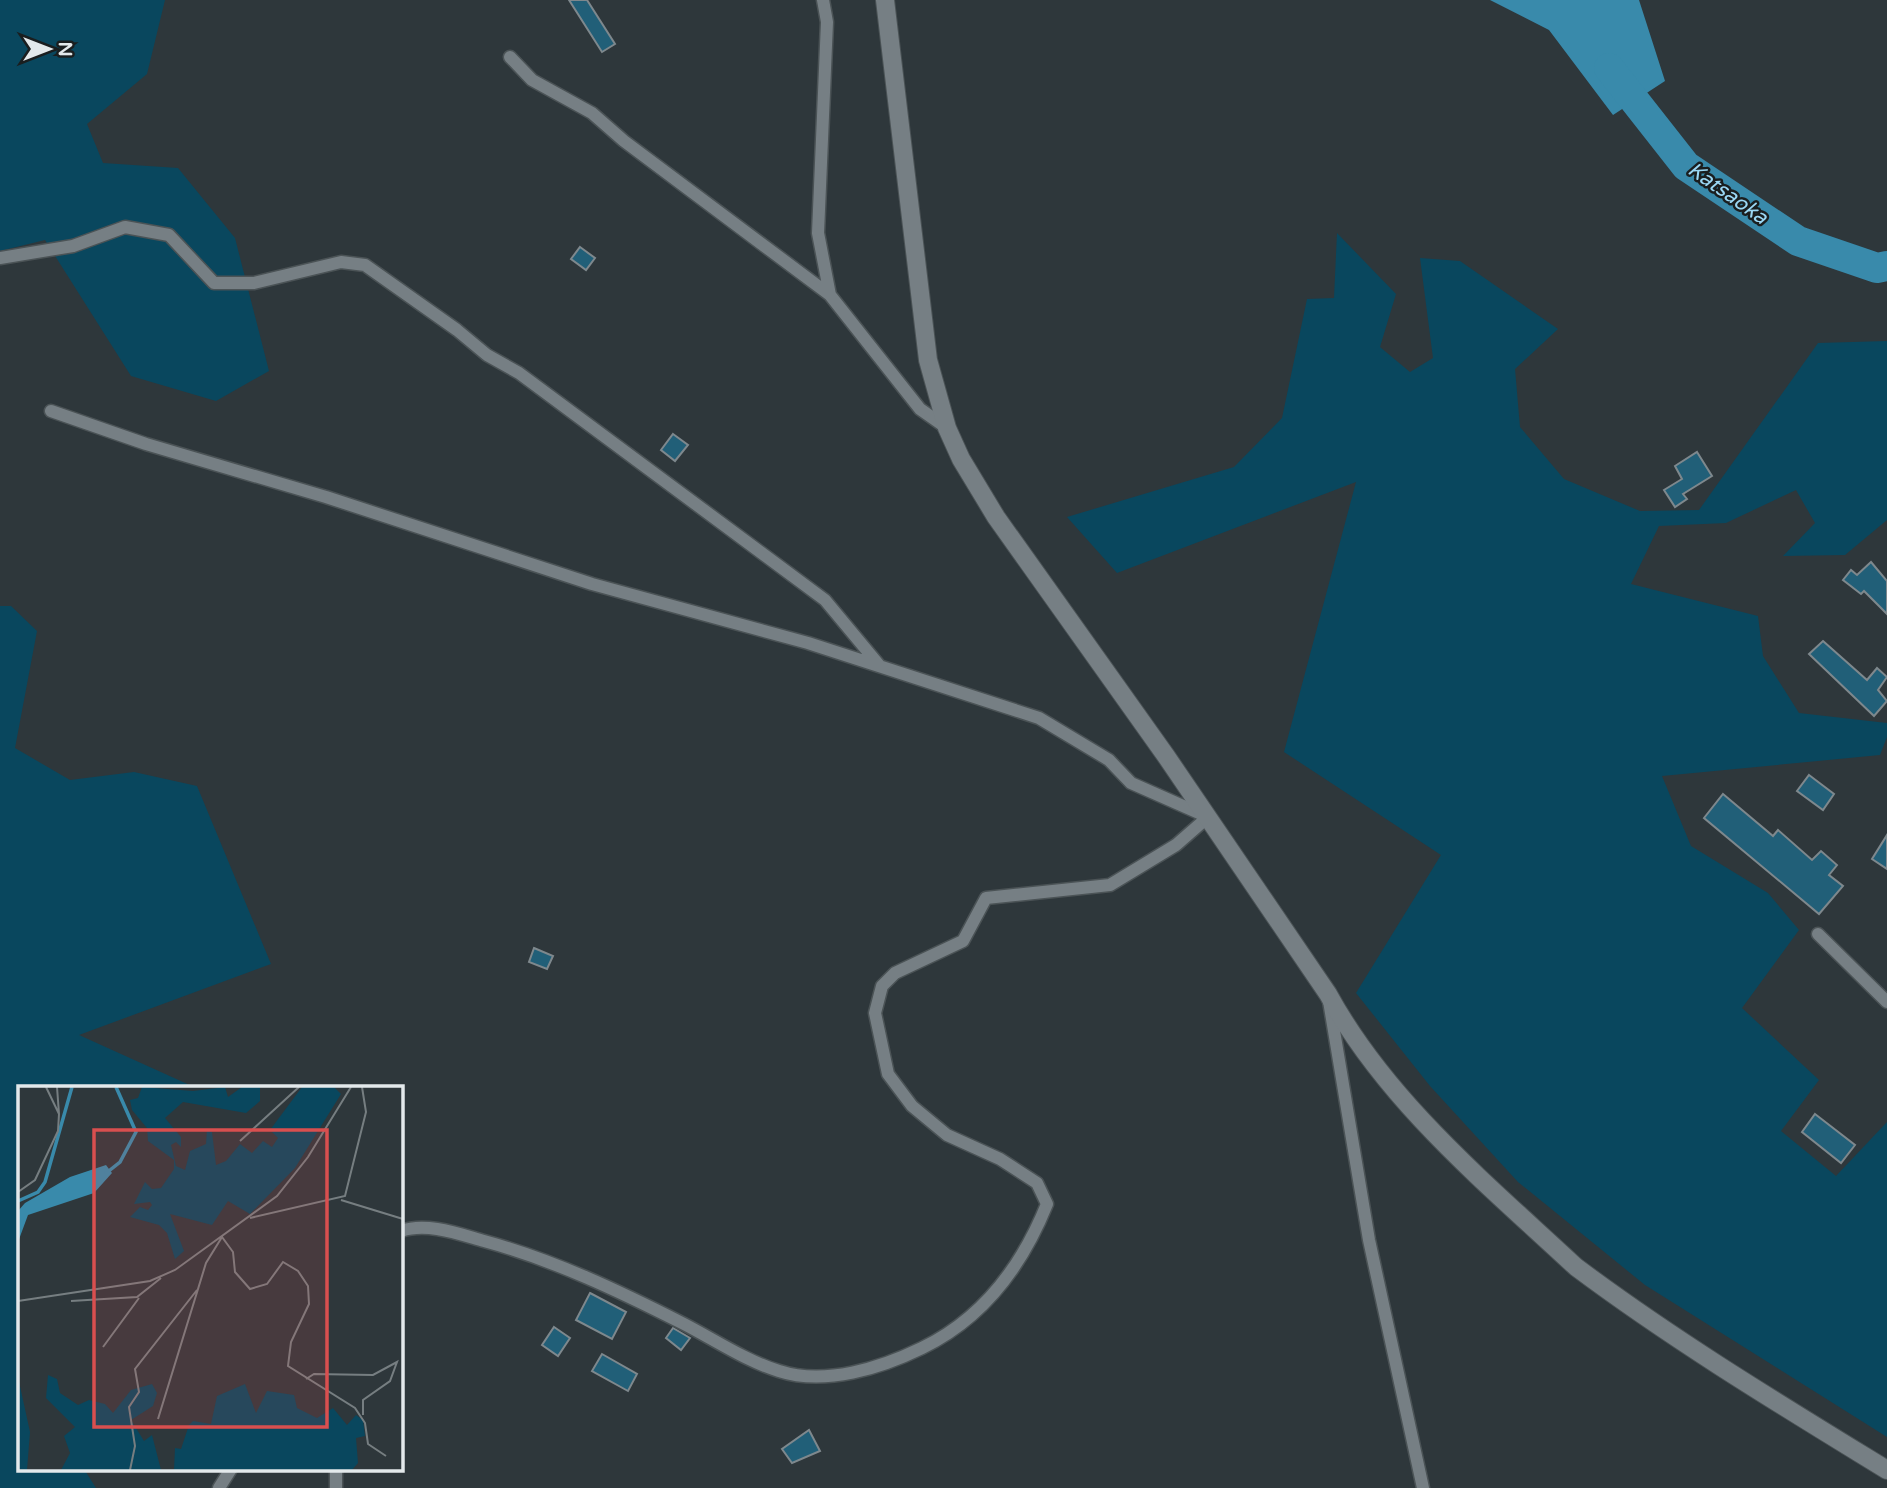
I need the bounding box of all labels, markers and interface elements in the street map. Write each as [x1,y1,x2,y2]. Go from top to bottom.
north arrow [14,14,84,84]
text: N [54,41,76,57]
water label: Katsaoka [1683,157,1773,231]
inset map [18,1086,402,1470]

